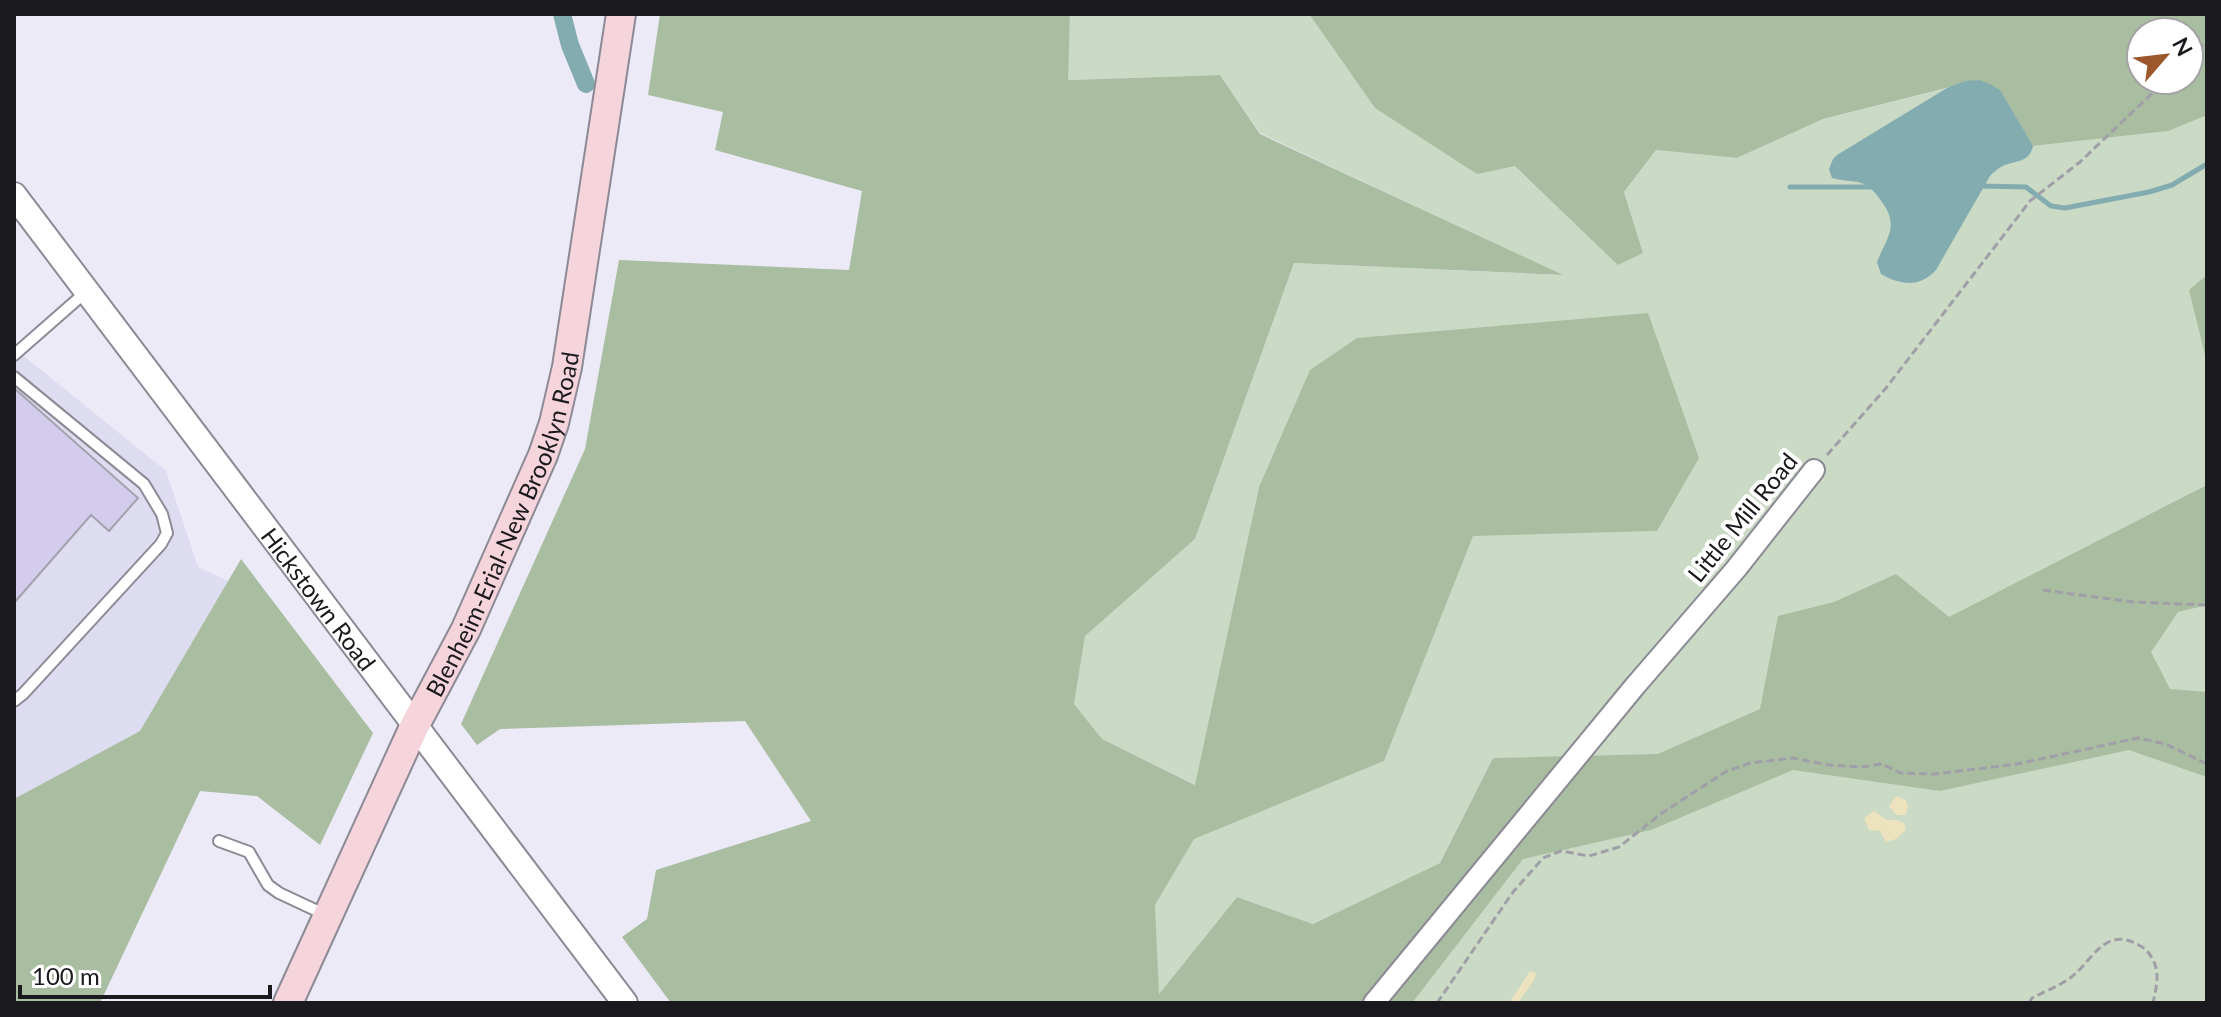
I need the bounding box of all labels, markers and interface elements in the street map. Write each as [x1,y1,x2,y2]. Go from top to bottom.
north arrow [2125,16,2205,96]
text: N [2167,33,2199,60]
street label: Blenheim-Erial-New Brooklyn Road [419,349,584,701]
street label: Little Mill Road [1681,447,1803,587]
street label: Hickstown Road [256,521,383,676]
scale bar [20,949,270,999]
text: 100 m [32,961,100,990]

